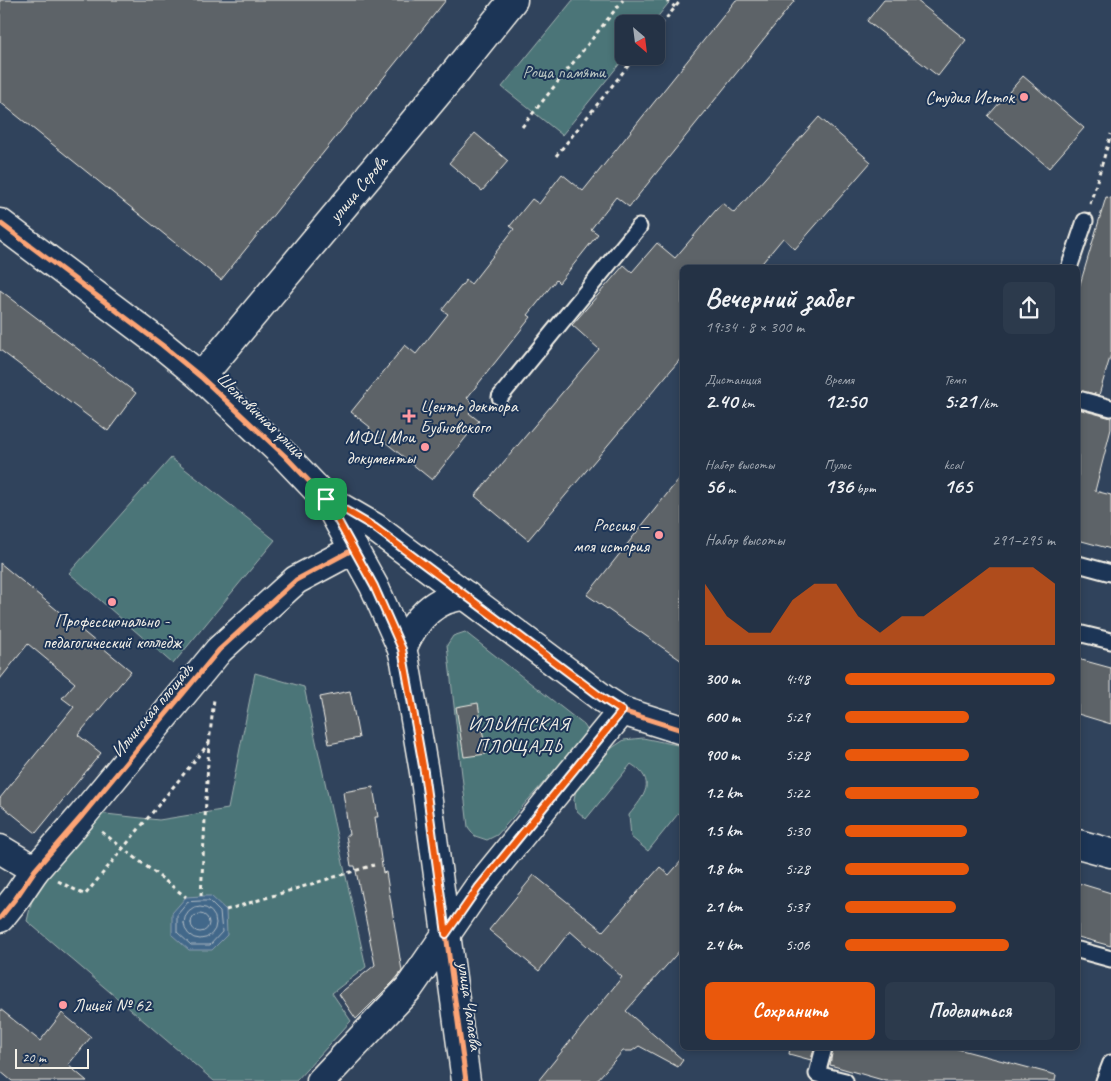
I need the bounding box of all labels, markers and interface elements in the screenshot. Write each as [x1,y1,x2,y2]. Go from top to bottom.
north arrow [615,15,665,65]
map controls [615,15,665,65]
park label: Роща памяти [523,61,606,83]
place label: Студия Исток [925,86,1015,108]
marker: Студия Исток [1018,91,1030,103]
street label: улица Серова [323,150,393,227]
text: Вечерний забег [705,280,852,315]
button: share [1003,282,1055,334]
text: 19:34 · 8 × 300 m [705,317,804,337]
street label: Шелковичная улица [212,367,311,464]
text: Дистанция [705,371,761,388]
text: Время [824,371,854,388]
text: Темп [944,371,966,388]
text: 2.40 [705,388,738,414]
text: 12:50 [824,388,866,414]
text: 5:21 [944,388,976,414]
place label: Центр доктора Бубновского [420,395,519,438]
text: km [738,395,755,412]
text: /km [976,395,998,412]
marker: Центр доктора Бубновского [402,409,416,423]
place label: МФЦ Мои документы [345,426,416,469]
marker: МФЦ Мои документы [419,441,431,453]
text: Набор высоты [705,456,774,473]
text: Пульс [824,456,851,473]
text: kcal [944,456,962,473]
text: 56 [705,473,724,499]
text: 136 [824,473,853,499]
text: 165 [944,473,972,499]
pin [305,478,347,520]
text: m [724,480,735,497]
text: bpm [853,480,876,497]
icon: arrive [312,485,340,513]
place label: Россия — моя история [573,514,651,557]
marker: Россия — моя история [653,529,665,541]
text: Набор высоты [705,530,784,550]
text: 291–295 m [992,530,1055,550]
marker: Профессионально - педагогический колледж [106,596,118,608]
place label: Профессионально - педагогический колледж [43,610,183,653]
street label: Ильинская площадь [106,658,199,762]
text: 300 m [705,669,740,689]
text: 4:48 [785,669,810,689]
text: 600 m [705,707,740,727]
text: 5:29 [785,707,810,727]
district label: ИЛЬИНСКАЯ ПЛОЩАДЬ [468,712,572,758]
text: 900 m [705,745,739,765]
text: 5:28 [785,745,810,765]
text: 1.2 km [705,783,742,803]
text: 5:22 [785,783,810,803]
text: 1.5 km [705,821,742,841]
text: 5:30 [785,821,810,841]
text: 1.8 km [705,859,742,879]
text: 5:28 [785,859,810,879]
text: 2.1 km [705,897,742,917]
text: 5:37 [785,897,810,917]
text: 2.4 km [705,935,742,955]
text: 5:06 [785,935,810,955]
street label: улица Чапаева [453,959,487,1053]
button: Сохранить [705,982,875,1040]
button: Поделиться [885,982,1055,1040]
place label: Лицей № 62 [73,994,153,1016]
marker: Лицей № 62 [57,999,69,1011]
scale bar [15,1046,89,1069]
text: 20 m [22,1049,46,1066]

